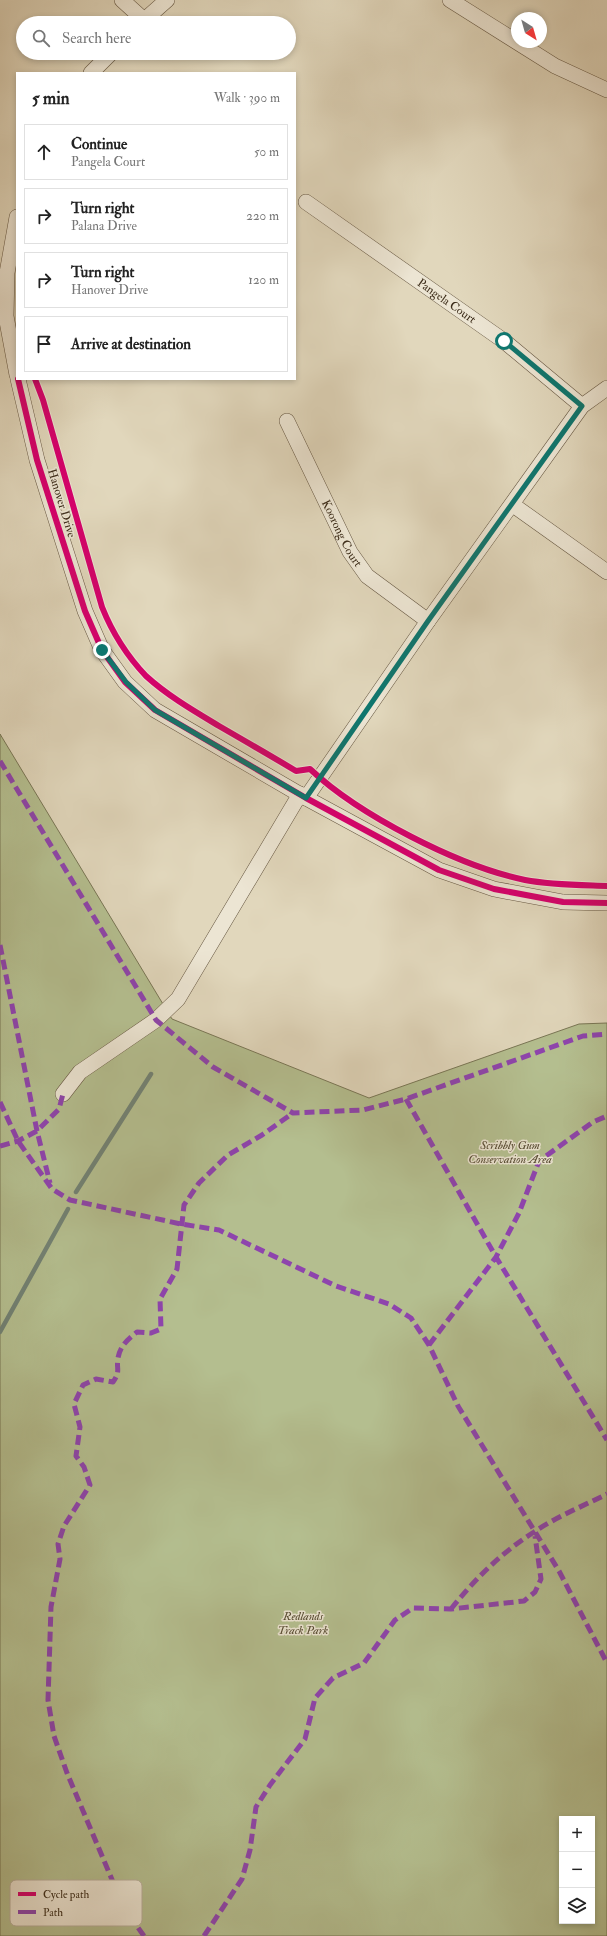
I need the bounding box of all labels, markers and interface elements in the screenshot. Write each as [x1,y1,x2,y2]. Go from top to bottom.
north arrow [511,12,547,48]
search box [16,16,296,60]
icon: search [30,27,52,49]
text: Search here [62,29,131,48]
text: 5 min [32,88,70,109]
text: Walk · 390 m [214,90,280,106]
text: Continue [71,135,127,154]
icon: ahead [33,141,55,163]
text: 50 m [254,144,279,160]
text: Pangela Court [71,154,145,170]
text: Turn right [71,199,134,218]
icon: right [33,205,55,227]
text: 220 m [246,208,279,224]
text: Palana Drive [71,218,137,234]
text: Turn right [71,263,134,282]
icon: right [33,269,55,291]
text: 120 m [248,272,279,288]
street label: Pangela Court [414,275,479,327]
text: Hanover Drive [71,282,148,298]
route start [495,332,513,350]
icon: arrive [33,333,55,355]
text: Arrive at destination [71,335,191,354]
street label: Hanover Drive [44,467,79,539]
street label: Koorong Court [318,497,365,570]
route end [93,641,111,659]
park label: Scribbly Gum Conservation Area [468,1138,552,1167]
park label: Redlands Track Park [278,1609,328,1638]
map controls [559,1816,595,1924]
button: + [559,1816,595,1852]
button: − [559,1852,595,1888]
legend [10,1880,142,1926]
text: Cycle path [43,1888,89,1902]
button: layers [559,1888,595,1924]
text: Path [43,1906,63,1919]

